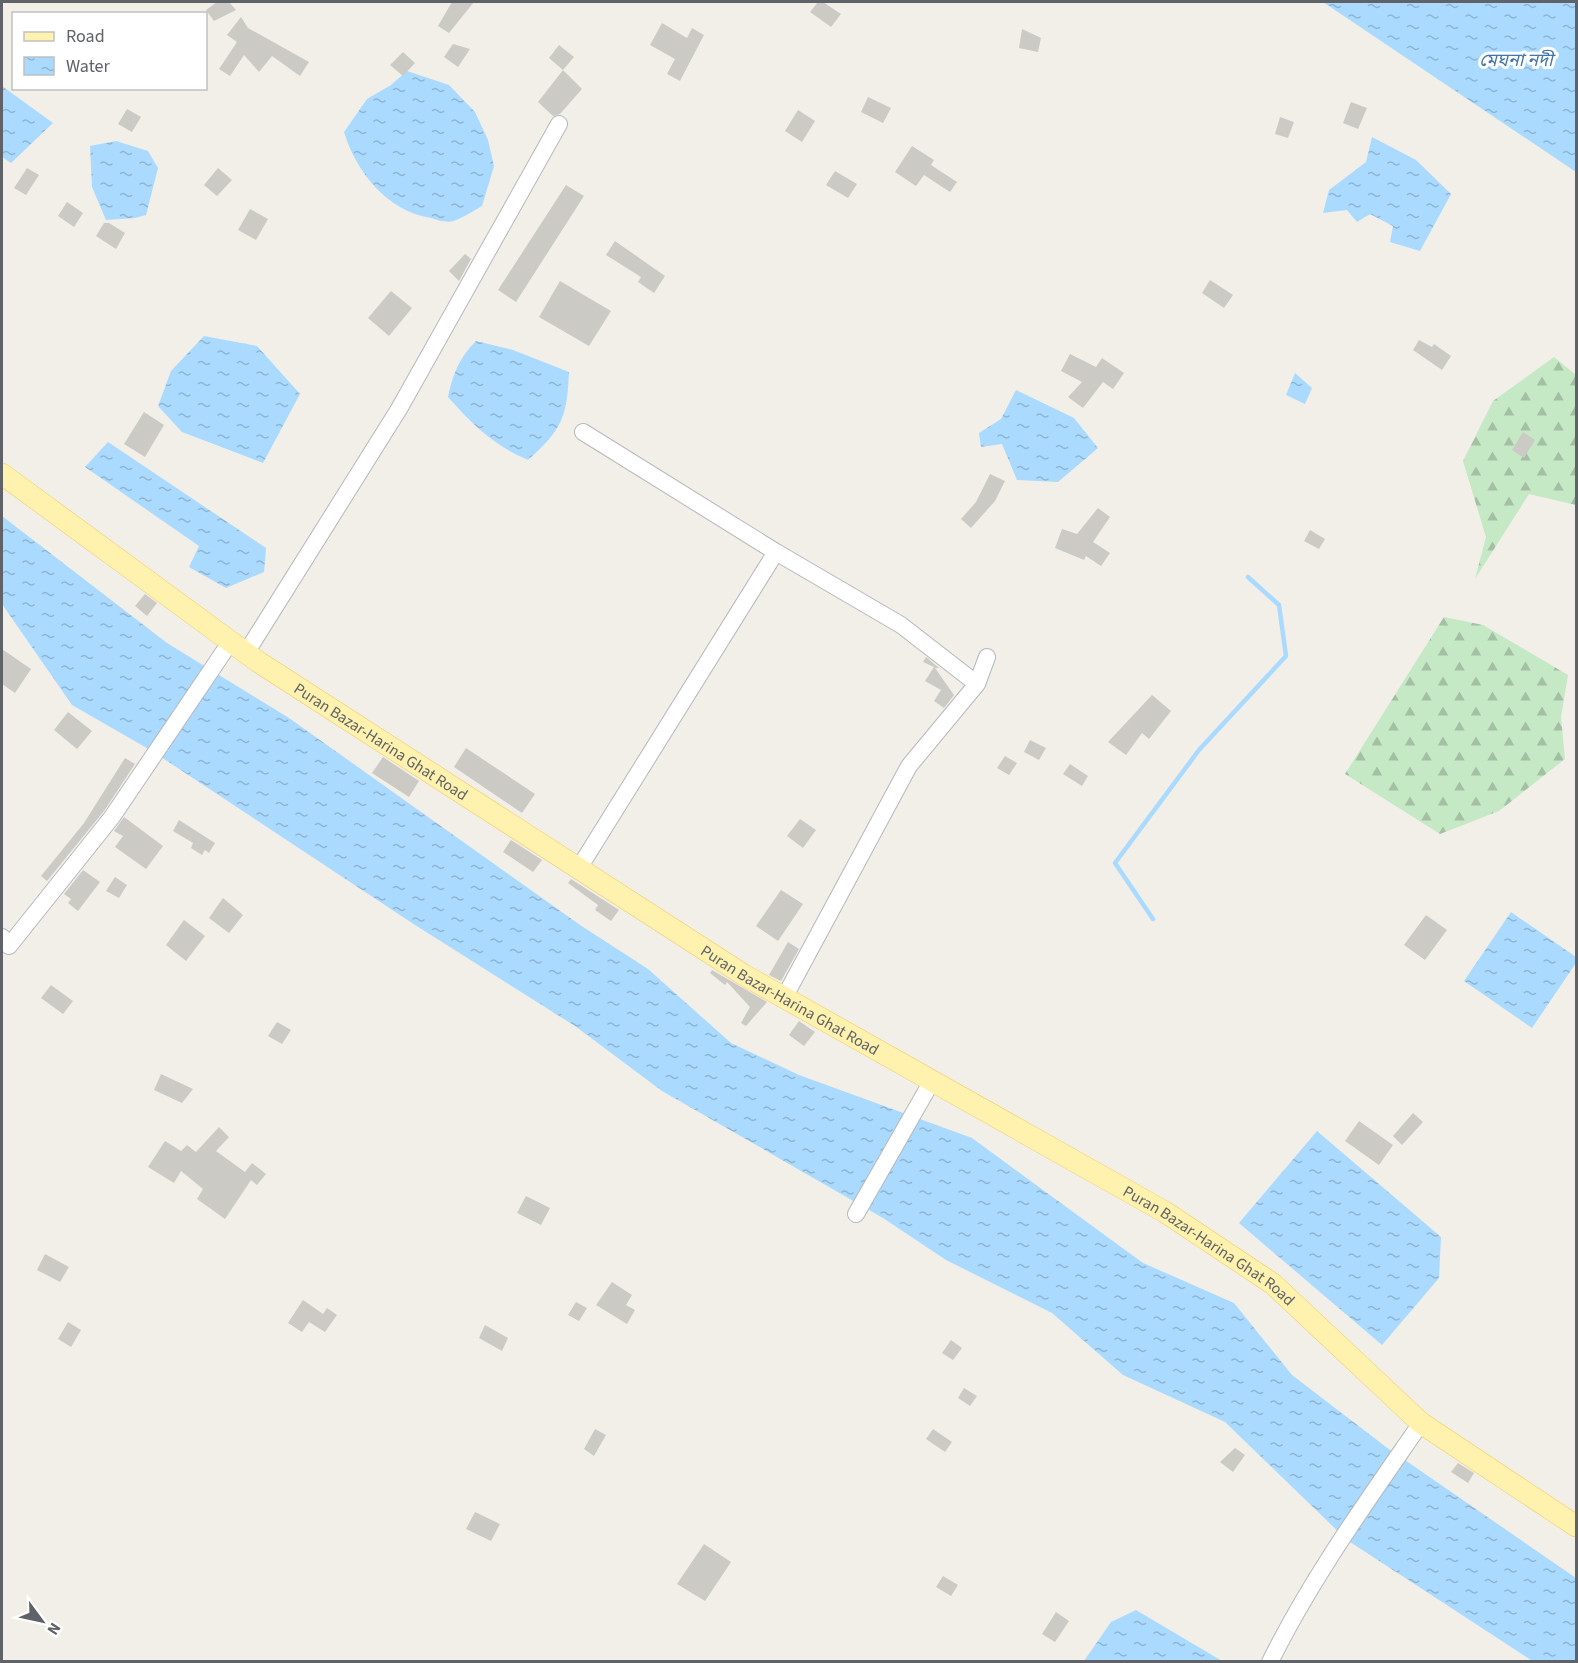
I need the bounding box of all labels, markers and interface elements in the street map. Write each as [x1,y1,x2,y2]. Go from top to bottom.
legend [12,12,207,90]
text: Road [66,24,105,49]
water label: মেঘনা নদী [1479,48,1556,73]
text: Water [66,54,110,79]
street label: Puran Bazar-Harina Ghat Road [290,678,472,806]
street label: Puran Bazar-Harina Ghat Road [696,940,883,1061]
street label: Puran Bazar-Harina Ghat Road [1119,1181,1299,1311]
north arrow [12,1591,72,1651]
text: N [42,1618,66,1639]

